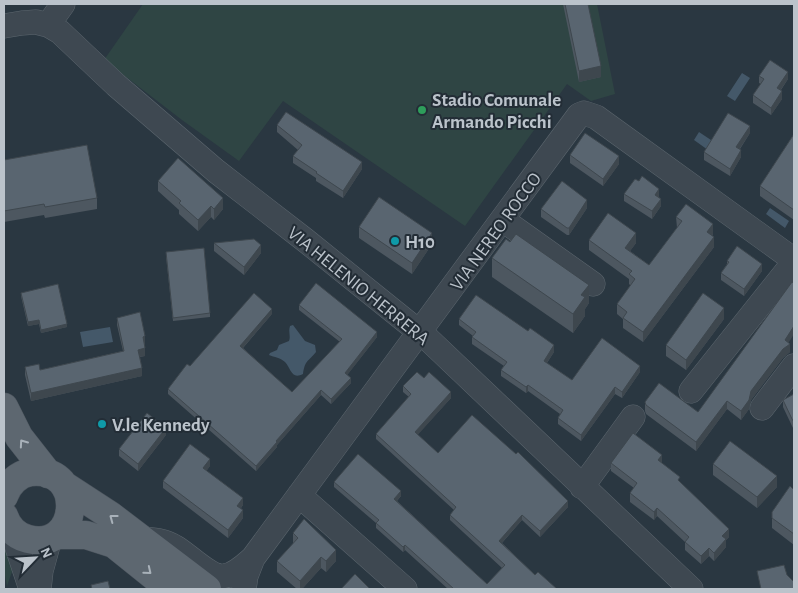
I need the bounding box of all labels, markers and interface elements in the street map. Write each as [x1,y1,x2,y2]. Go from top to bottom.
place label: Stadio Comunale Armando Picchi [432,91,561,132]
marker: Stadio Comunale Armando Picchi [416,104,428,116]
street label: VIA NEREO ROCCO [447,169,545,294]
street label: VIA HELENIO HERRERA [284,223,432,349]
place label: H10 [405,233,435,252]
marker: H10 [389,235,401,247]
place label: V.le Kennedy [112,416,210,435]
marker: V.le Kennedy [96,418,108,430]
one-way arrow [20,439,29,449]
one-way arrow [109,515,119,524]
north arrow [10,533,60,583]
text: N [37,546,54,560]
one-way arrow [142,566,151,574]

